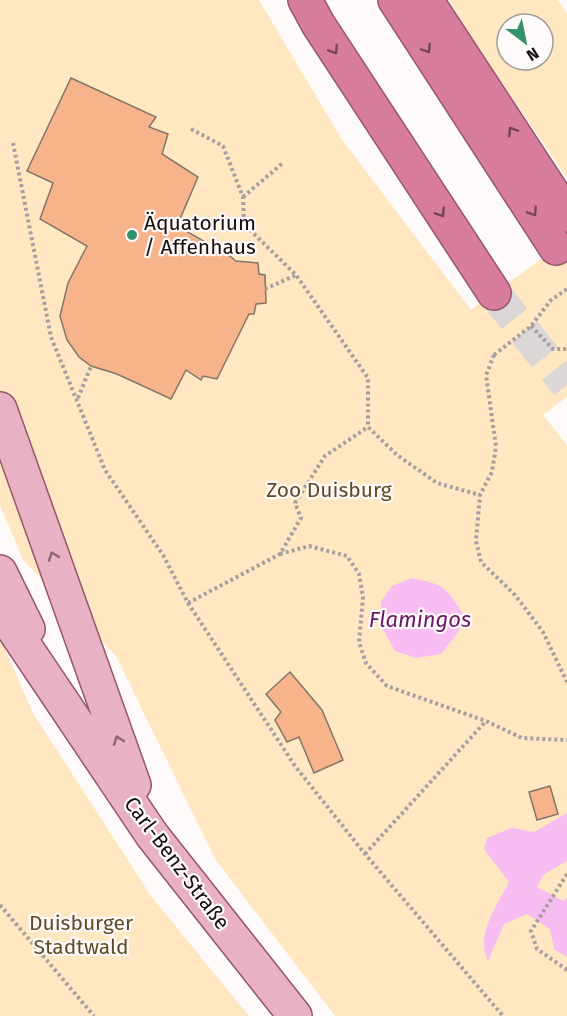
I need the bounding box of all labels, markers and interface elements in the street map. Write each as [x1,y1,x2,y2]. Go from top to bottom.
north arrow [495,12,555,72]
one-way arrow [420,42,431,53]
text: N [523,43,542,65]
one-way arrow [327,44,339,54]
one-way arrow [508,127,519,138]
one-way arrow [526,206,537,217]
one-way arrow [434,207,446,217]
place label: Äquatorium / Affenhaus [144,210,256,260]
marker: Äquatorium / Affenhaus [125,228,139,242]
park label: Zoo Duisburg [266,477,392,503]
one-way arrow [47,551,60,562]
water label: Flamingos [369,606,471,633]
one-way arrow [113,735,126,746]
street label: Carl-Benz-Straße [119,791,235,935]
park label: Duisburger Stadtwald [29,910,133,960]

